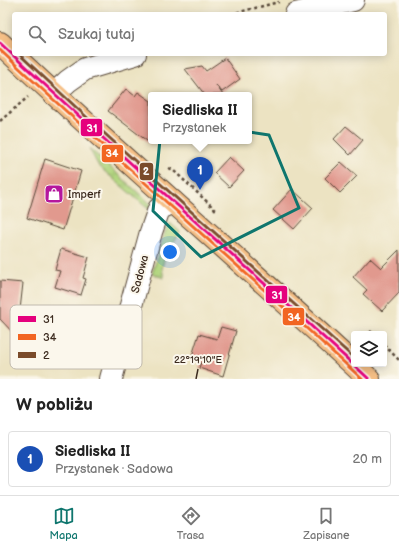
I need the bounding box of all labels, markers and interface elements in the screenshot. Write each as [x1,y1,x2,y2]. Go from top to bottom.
search box [12,12,387,56]
icon: search [26,23,48,45]
text: Szukaj tutaj [58,25,135,44]
popup [148,92,252,144]
text: Siedliska II [162,101,238,120]
line badge: 31 [80,118,103,137]
text: Przystanek [162,120,226,136]
text: 31 [86,122,98,135]
line badge: 34 [101,144,124,163]
text: 34 [106,147,119,160]
pin: 1 [187,157,213,190]
line badge: 2 [139,162,154,181]
text: 2 [143,165,150,178]
shop icon: Imperf [43,183,65,205]
place label: Imperf [68,188,101,201]
your location [160,242,180,262]
street label: Sadowa [129,254,151,294]
line badge: 31 [265,285,288,304]
text: 31 [271,289,283,302]
legend [10,305,142,369]
line badge: 34 [282,307,305,326]
text: 34 [288,311,301,324]
text: 31 [43,313,54,326]
text: 34 [43,331,57,344]
map controls [351,331,387,367]
button: layers [351,331,387,367]
text: 2 [43,349,50,362]
text: 22°19'10"E [174,354,222,366]
text: W pobliżu [16,395,93,415]
text: Siedliska II [55,442,130,461]
text: 1 [27,451,33,467]
text: 20 m [352,451,382,467]
text: Przystanek · Sadowa [55,461,173,477]
tab: Mapa [49,505,78,542]
tab: Trasa [177,505,204,542]
tab: Zapisane [303,505,350,542]

